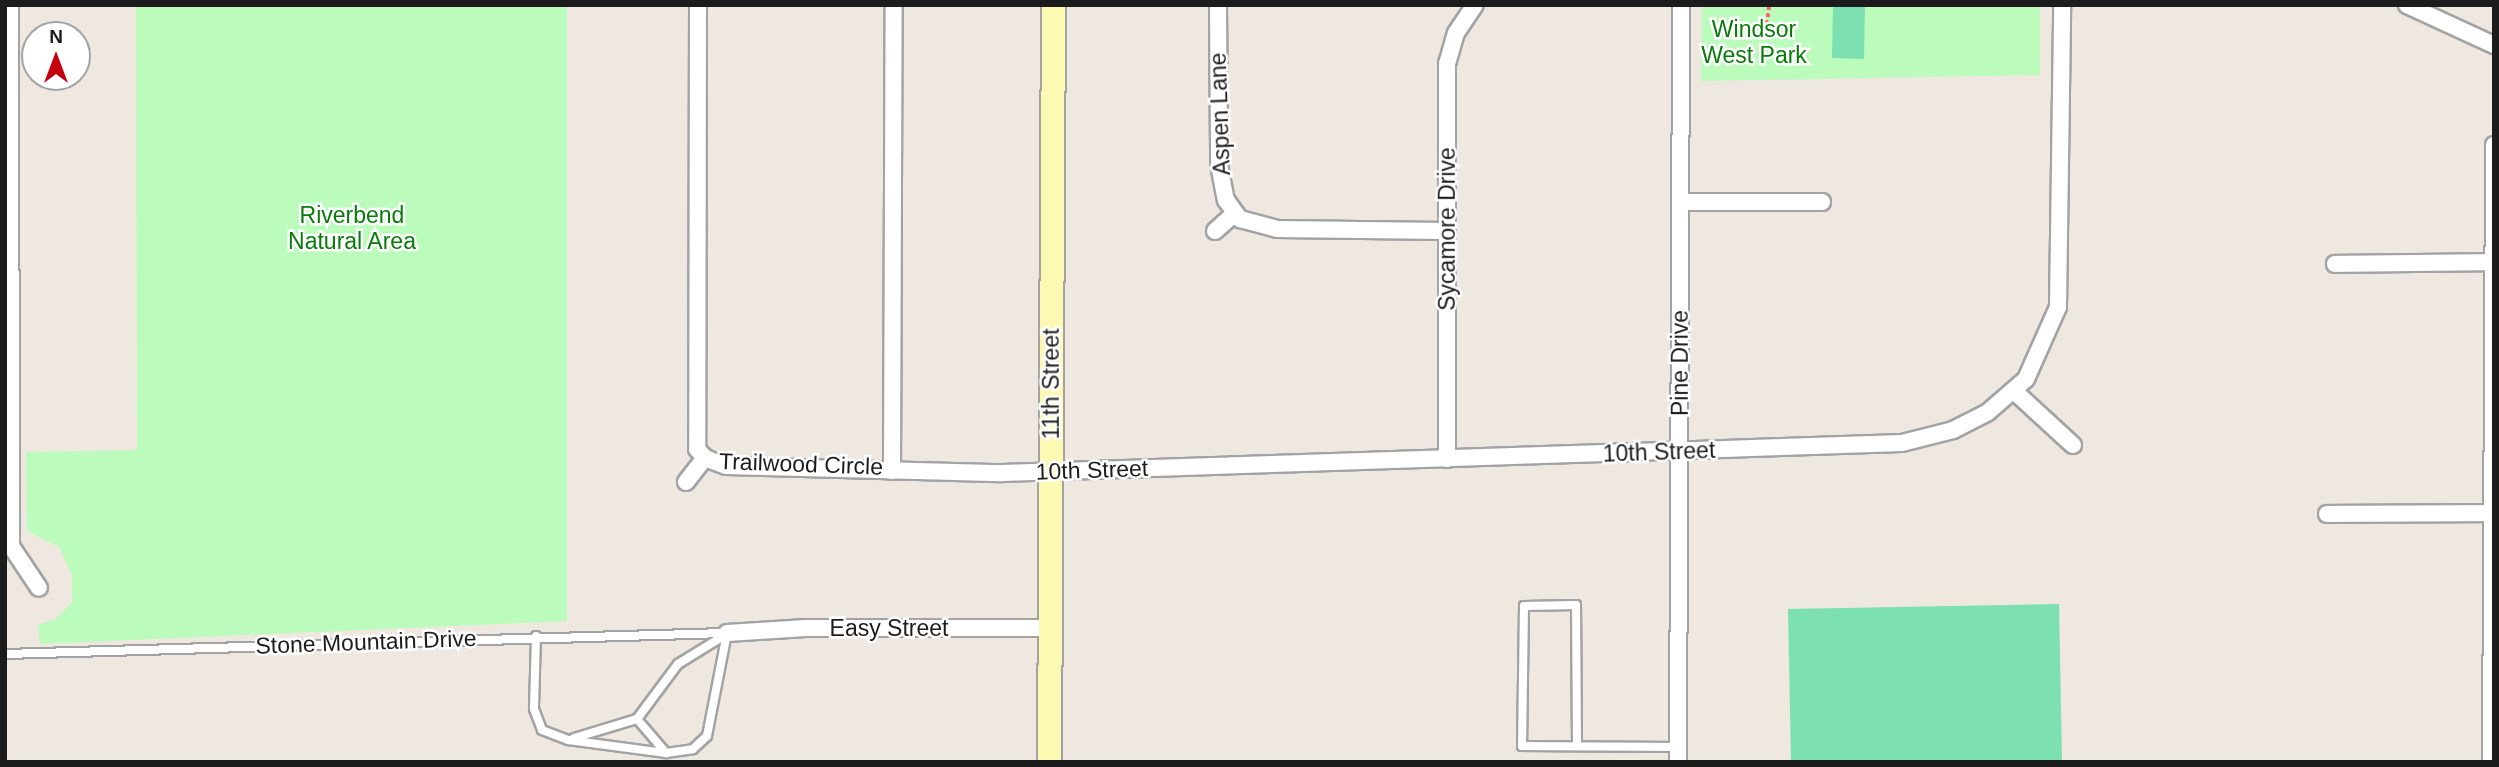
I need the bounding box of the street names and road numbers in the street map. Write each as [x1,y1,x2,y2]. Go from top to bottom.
street label: Aspen Lane [1204,52,1236,176]
street label: Sycamore Drive [1433,147,1461,311]
street label: Pine Drive [1666,310,1694,416]
street label: 11th Street [1037,329,1065,439]
street label: 10th Street [1602,436,1716,468]
street label: Trailwood Circle [719,447,883,481]
street label: 10th Street [1035,454,1149,486]
street label: Easy Street [830,614,948,642]
street label: Stone Mountain Drive [255,624,477,660]

